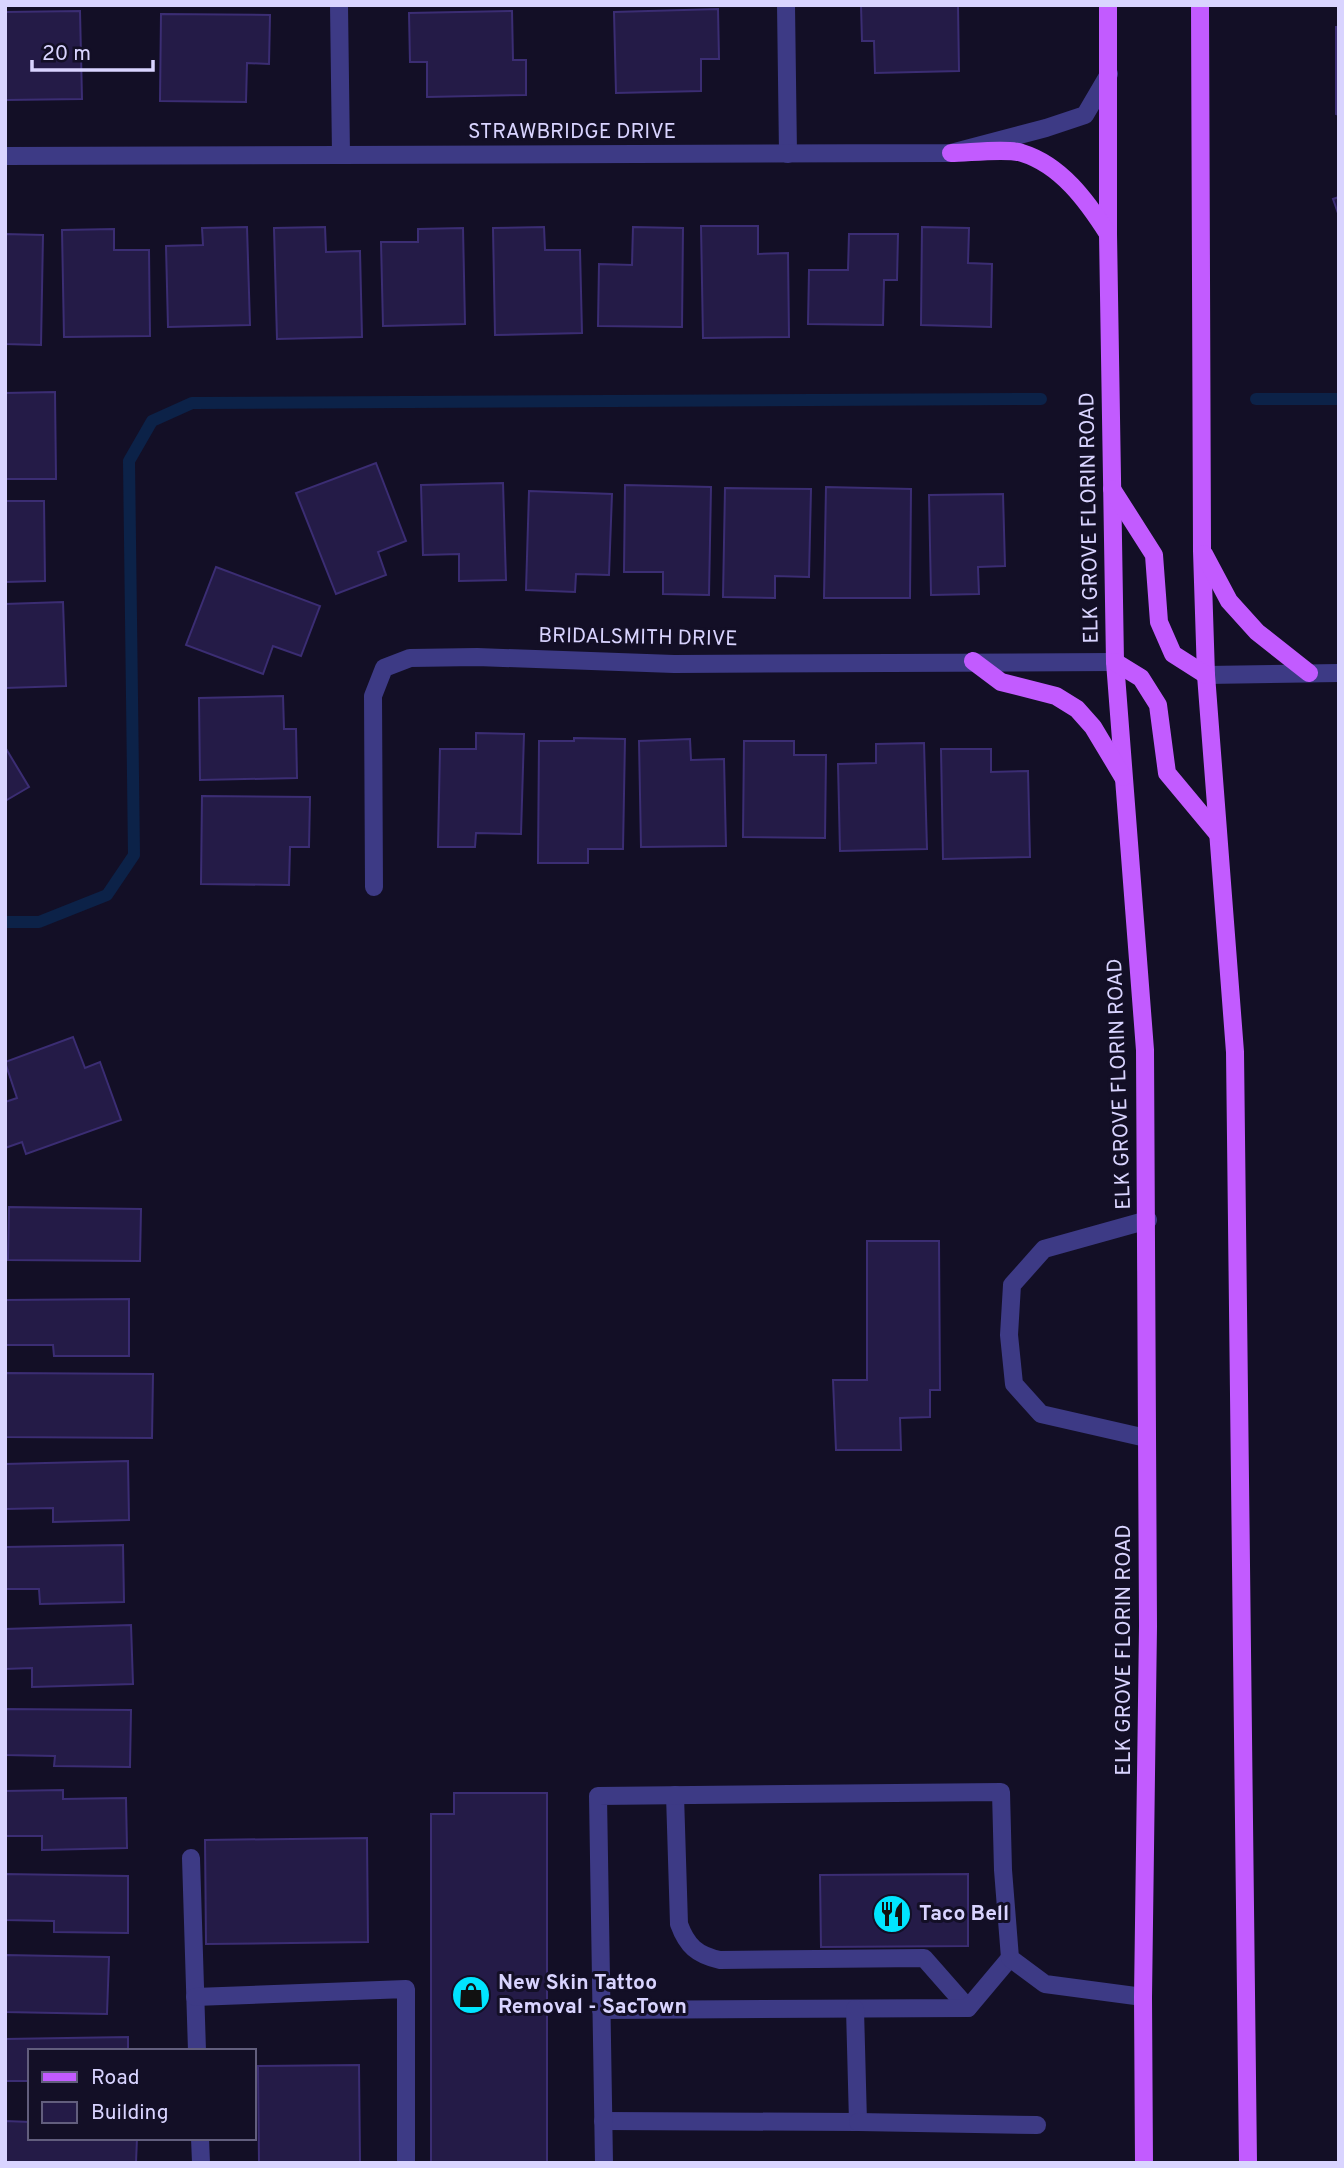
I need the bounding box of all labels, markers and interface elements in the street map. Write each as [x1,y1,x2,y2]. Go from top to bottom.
scale bar [32,28,152,72]
text: 20 m [42,41,91,68]
street label: STRAWBRIDGE DRIVE [468,119,676,146]
street label: ELK GROVE FLORIN ROAD [1074,392,1106,644]
street label: BRIDALSMITH DRIVE [538,623,738,653]
street label: ELK GROVE FLORIN ROAD [1102,958,1138,1210]
street label: ELK GROVE FLORIN ROAD [1111,1524,1138,1776]
restaurant icon: Taco Bell [871,1893,913,1935]
place label: Taco Bell [919,1901,1009,1928]
place label: New Skin Tattoo Removal - SacTown [498,1970,687,2021]
shop icon: New Skin Tattoo Removal - SacTown [450,1974,492,2016]
legend [28,2049,256,2140]
text: Road [91,2065,140,2092]
text: Building [91,2100,169,2127]

